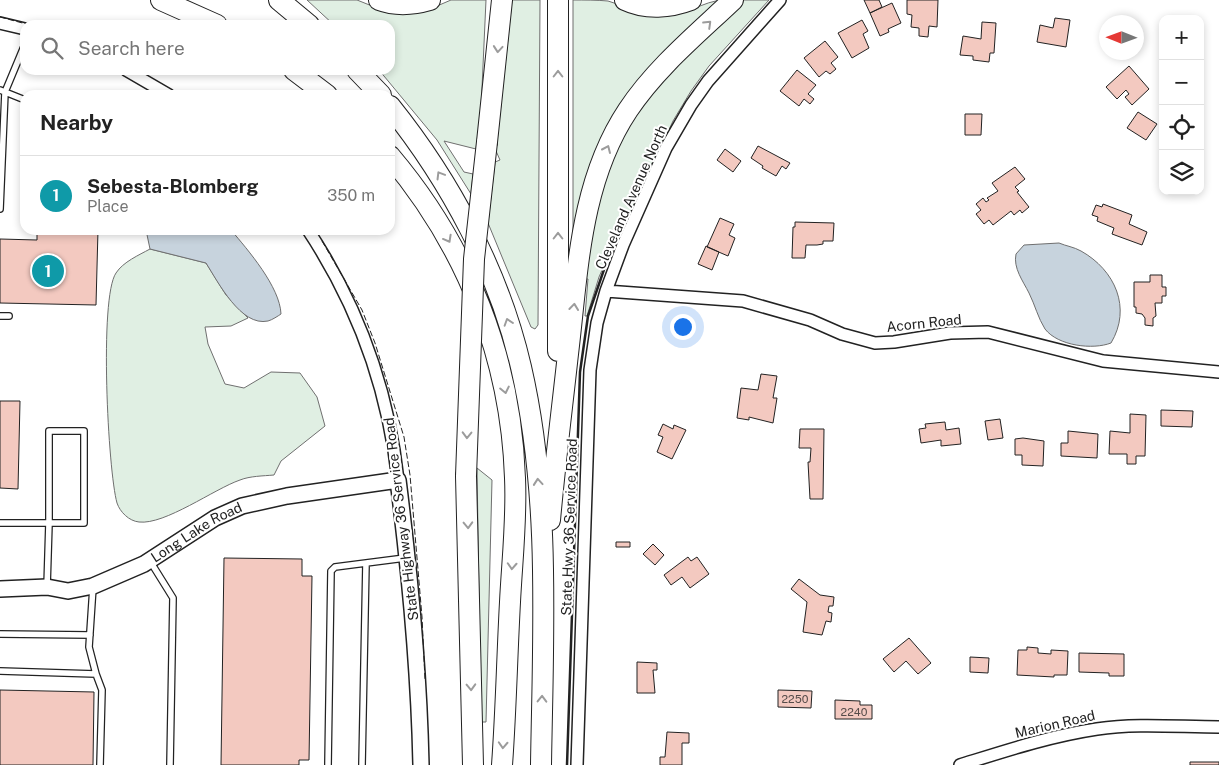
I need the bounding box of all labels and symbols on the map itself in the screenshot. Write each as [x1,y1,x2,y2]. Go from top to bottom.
north arrow [1099,15,1144,60]
one-way arrow [702,21,711,30]
one-way arrow [493,45,504,53]
one-way arrow [553,70,563,78]
street label: Cleveland Avenue North [592,122,670,272]
one-way arrow [600,145,611,154]
one-way arrow [437,172,446,181]
one-way arrow [553,232,563,240]
one-way arrow [442,233,452,242]
pin: 1 [32,252,64,290]
one-way arrow [568,303,579,311]
street label: Acorn Road [886,311,962,335]
your location [670,314,696,340]
one-way arrow [504,319,514,327]
one-way arrow [499,386,510,394]
street label: State Highway 36 Service Road [381,416,421,622]
one-way arrow [462,432,472,439]
street label: State Hwy 36 Service Road [558,438,580,616]
one-way arrow [532,477,543,485]
street label: Long Lake Road [148,499,244,565]
one-way arrow [463,521,473,529]
one-way arrow [507,562,518,570]
one-way arrow [466,684,476,691]
house number: 2250 [782,693,809,705]
one-way arrow [537,695,547,702]
house number: 2240 [841,706,868,718]
street label: Marion Road [1013,707,1097,741]
one-way arrow [497,742,508,750]

